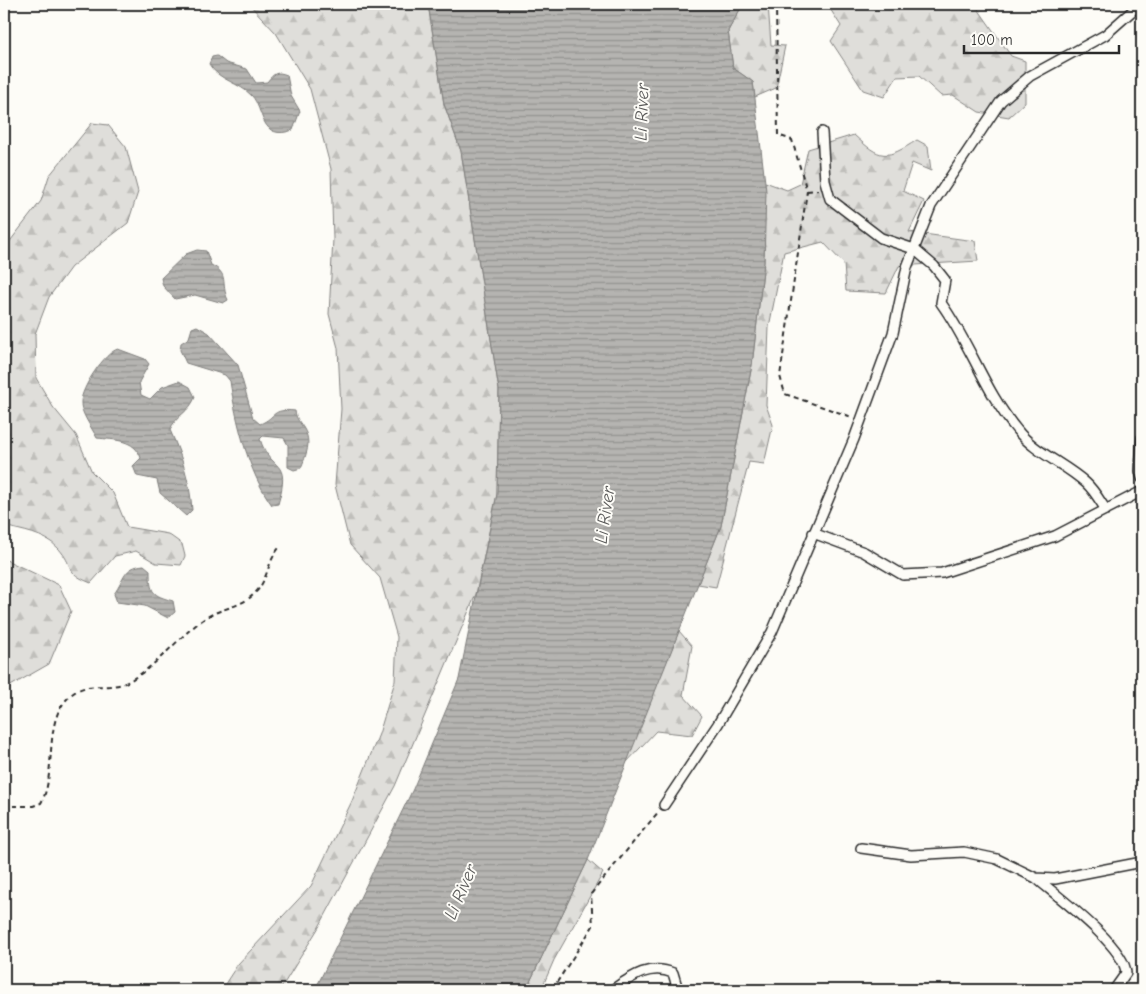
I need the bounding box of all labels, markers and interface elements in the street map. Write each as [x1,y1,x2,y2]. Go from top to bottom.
scale bar [964,22,1118,54]
text: 100 m [971,31,1013,49]
water label: Li River [631,82,654,141]
water label: Li River [591,484,620,545]
water label: Li River [440,861,482,923]

